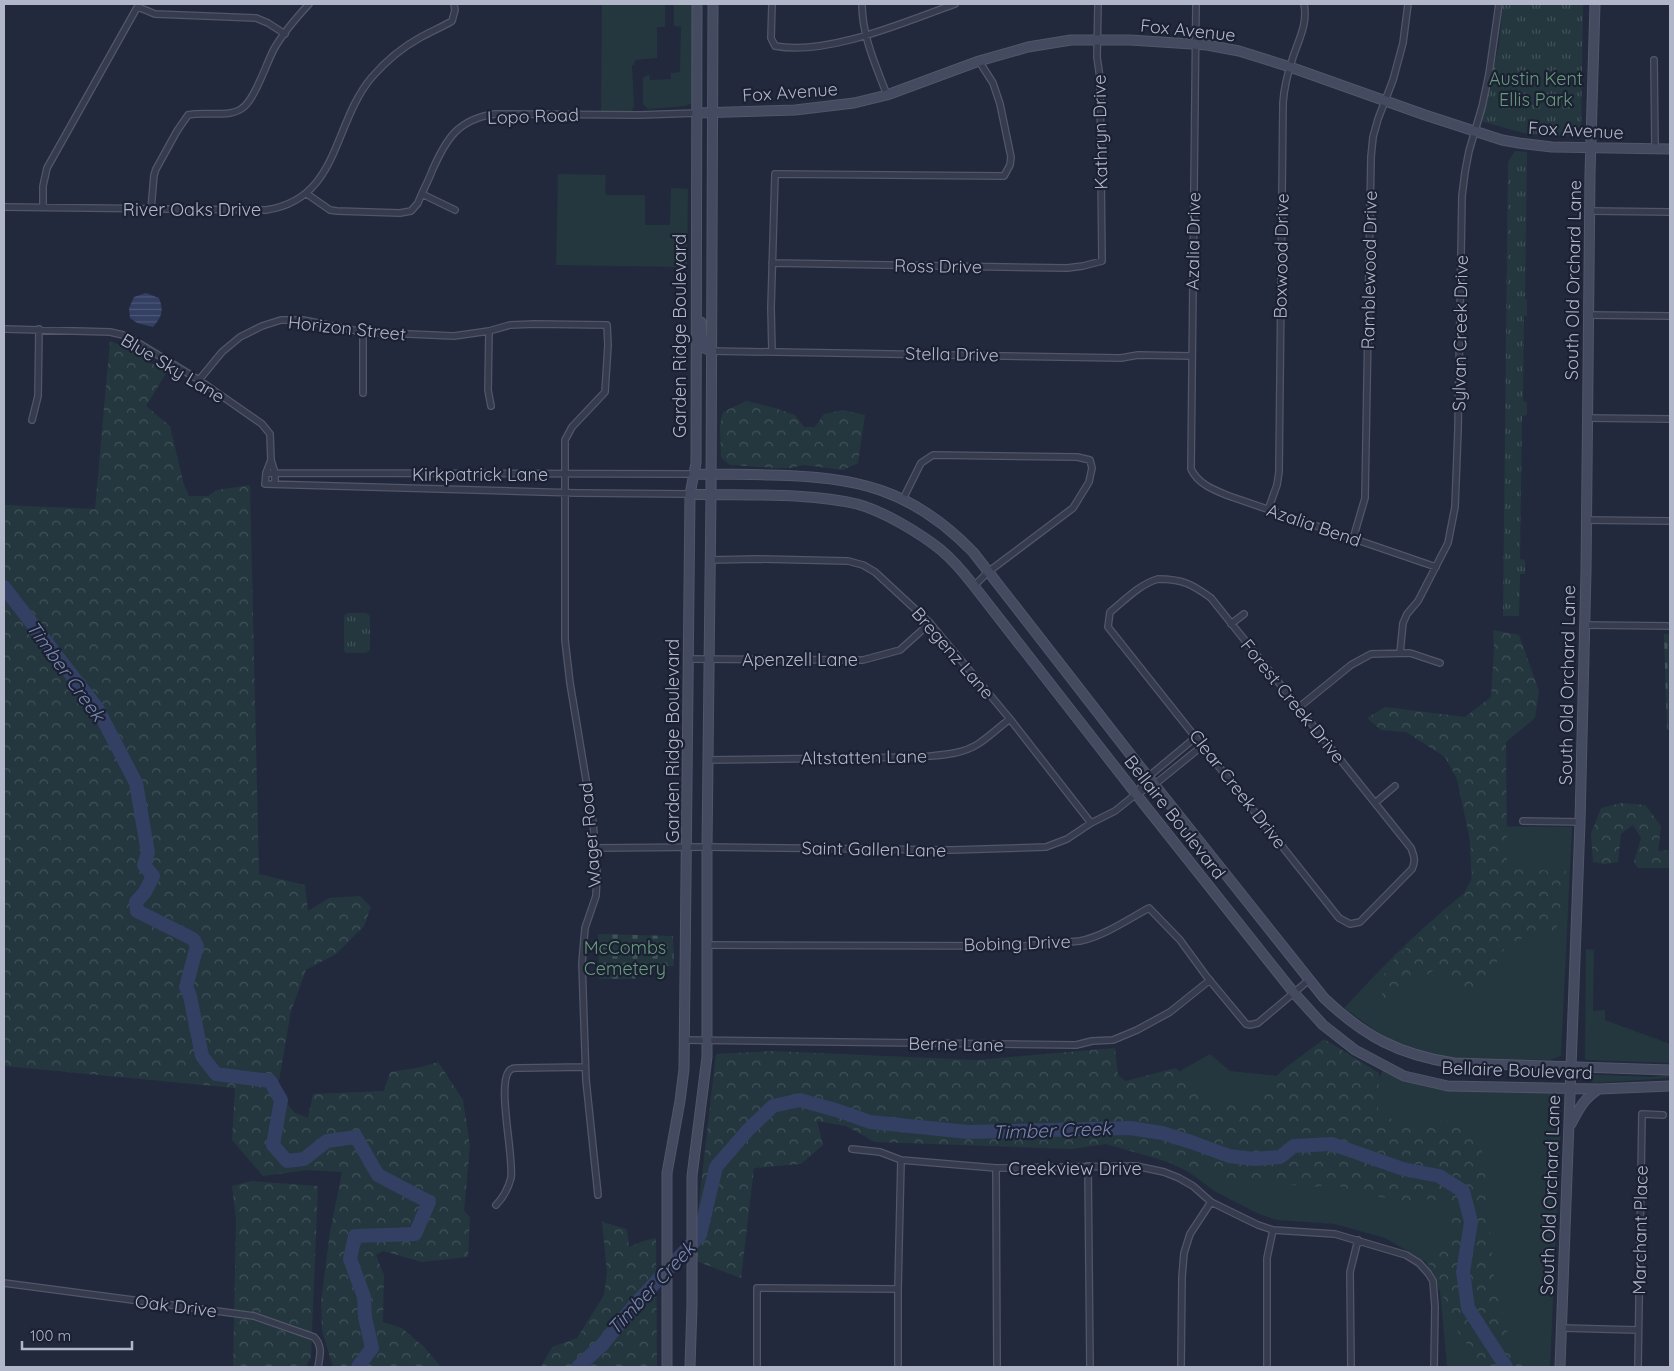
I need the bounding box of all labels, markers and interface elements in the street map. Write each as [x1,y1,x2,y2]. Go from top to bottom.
street label: Fox Avenue [1139,14,1237,46]
park label: Austin Kent Ellis Park [1489,67,1583,111]
street label: Kathryn Drive [1087,74,1113,190]
street label: Fox Avenue [741,77,839,107]
street label: Lopo Road [487,103,579,129]
street label: Fox Avenue [1528,116,1624,144]
street label: South Old Orchard Lane [1560,180,1586,380]
street label: Ramblewood Drive [1356,190,1382,350]
street label: Azalia Drive [1181,192,1205,290]
street label: Boxwood Drive [1268,193,1294,319]
street label: River Oaks Drive [123,198,261,221]
street label: Garden Ridge Boulevard [668,234,691,438]
street label: Ross Drive [894,254,982,278]
street label: Sylvan Creek Drive [1447,255,1473,411]
street label: Horizon Street [287,310,407,346]
street label: Blue Sky Lane [117,328,229,408]
street label: Stella Drive [905,342,999,366]
street label: Kirkpatrick Lane [412,463,548,486]
street label: Azalia Bend [1264,498,1364,552]
street label: South Old Orchard Lane [1554,585,1580,785]
street label: Bregenz Lane [907,602,999,704]
water label: Timber Creek [21,616,112,727]
street label: Forest Creek Drive [1236,634,1350,768]
street label: Garden Ridge Boulevard [661,639,684,843]
street label: Apenzell Lane [742,648,858,671]
street label: Clear Creek Drive [1184,725,1292,853]
street label: Altstatten Lane [801,744,927,770]
street label: Bellaire Boulevard [1119,750,1231,884]
street label: Wager Road [574,781,606,889]
street label: Saint Gallen Lane [801,836,947,862]
street label: Bobing Drive [963,930,1071,956]
park label: McCombs Cemetery [584,936,666,980]
street label: Berne Lane [908,1032,1004,1056]
street label: Bellaire Boulevard [1441,1056,1593,1084]
street label: South Old Orchard Lane [1535,1095,1565,1295]
water label: Timber Creek [992,1116,1113,1144]
street label: Creekview Drive [1008,1157,1142,1180]
street label: Marchant Place [1627,1165,1653,1295]
water label: Timber Creek [602,1235,701,1340]
street label: Oak Drive [134,1290,218,1322]
scale bar [22,1318,132,1350]
text: 100 m [30,1326,71,1345]

